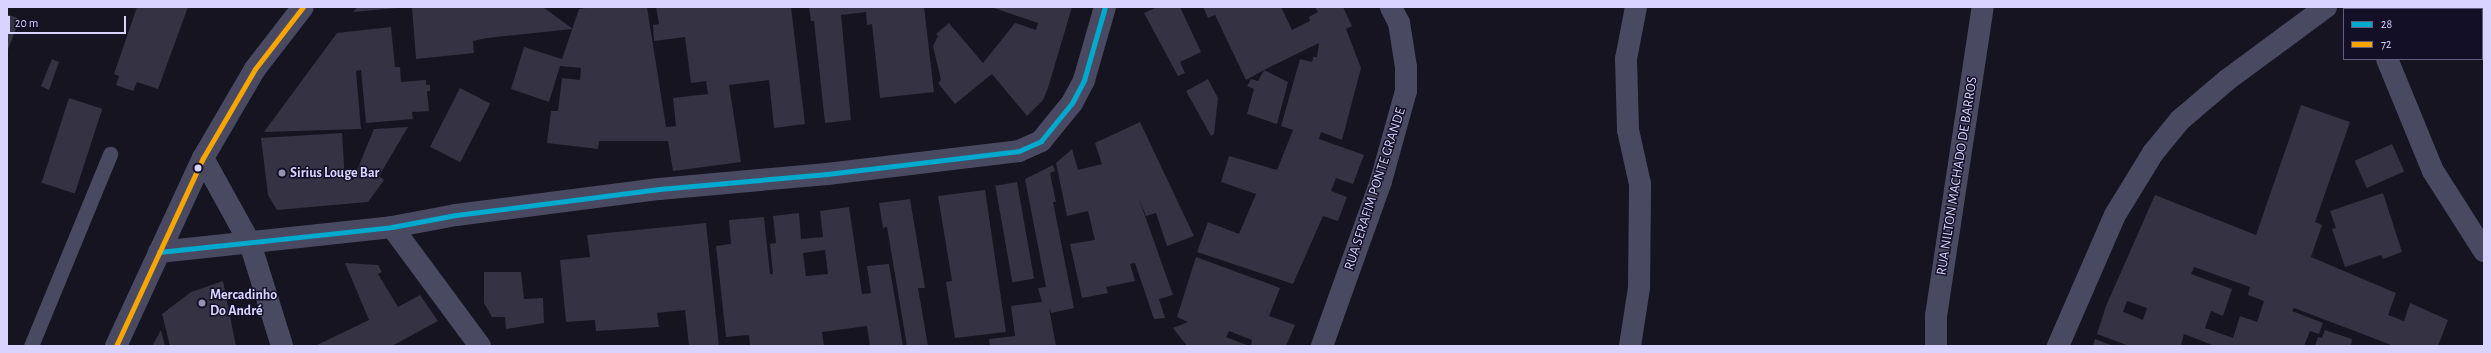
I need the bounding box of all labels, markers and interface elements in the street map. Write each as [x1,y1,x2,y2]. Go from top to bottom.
scale bar [10,8,128,34]
legend [2343,8,2483,60]
text: 20 m [15,17,38,29]
text: 28 [2381,18,2392,30]
text: 72 [2381,38,2391,50]
street label: RUA NILTON MACHADO DE BARROS [1933,76,1981,276]
street label: RUA SERAFIM PONTE GRANDE [1341,106,1409,272]
unlabelled marker [193,163,203,173]
place label: Sirius Louge Bar [290,165,379,181]
marker: Sirius Louge Bar [277,168,287,178]
place label: Mercadinho Do André [210,287,277,320]
marker: Mercadinho Do André [197,298,207,308]

